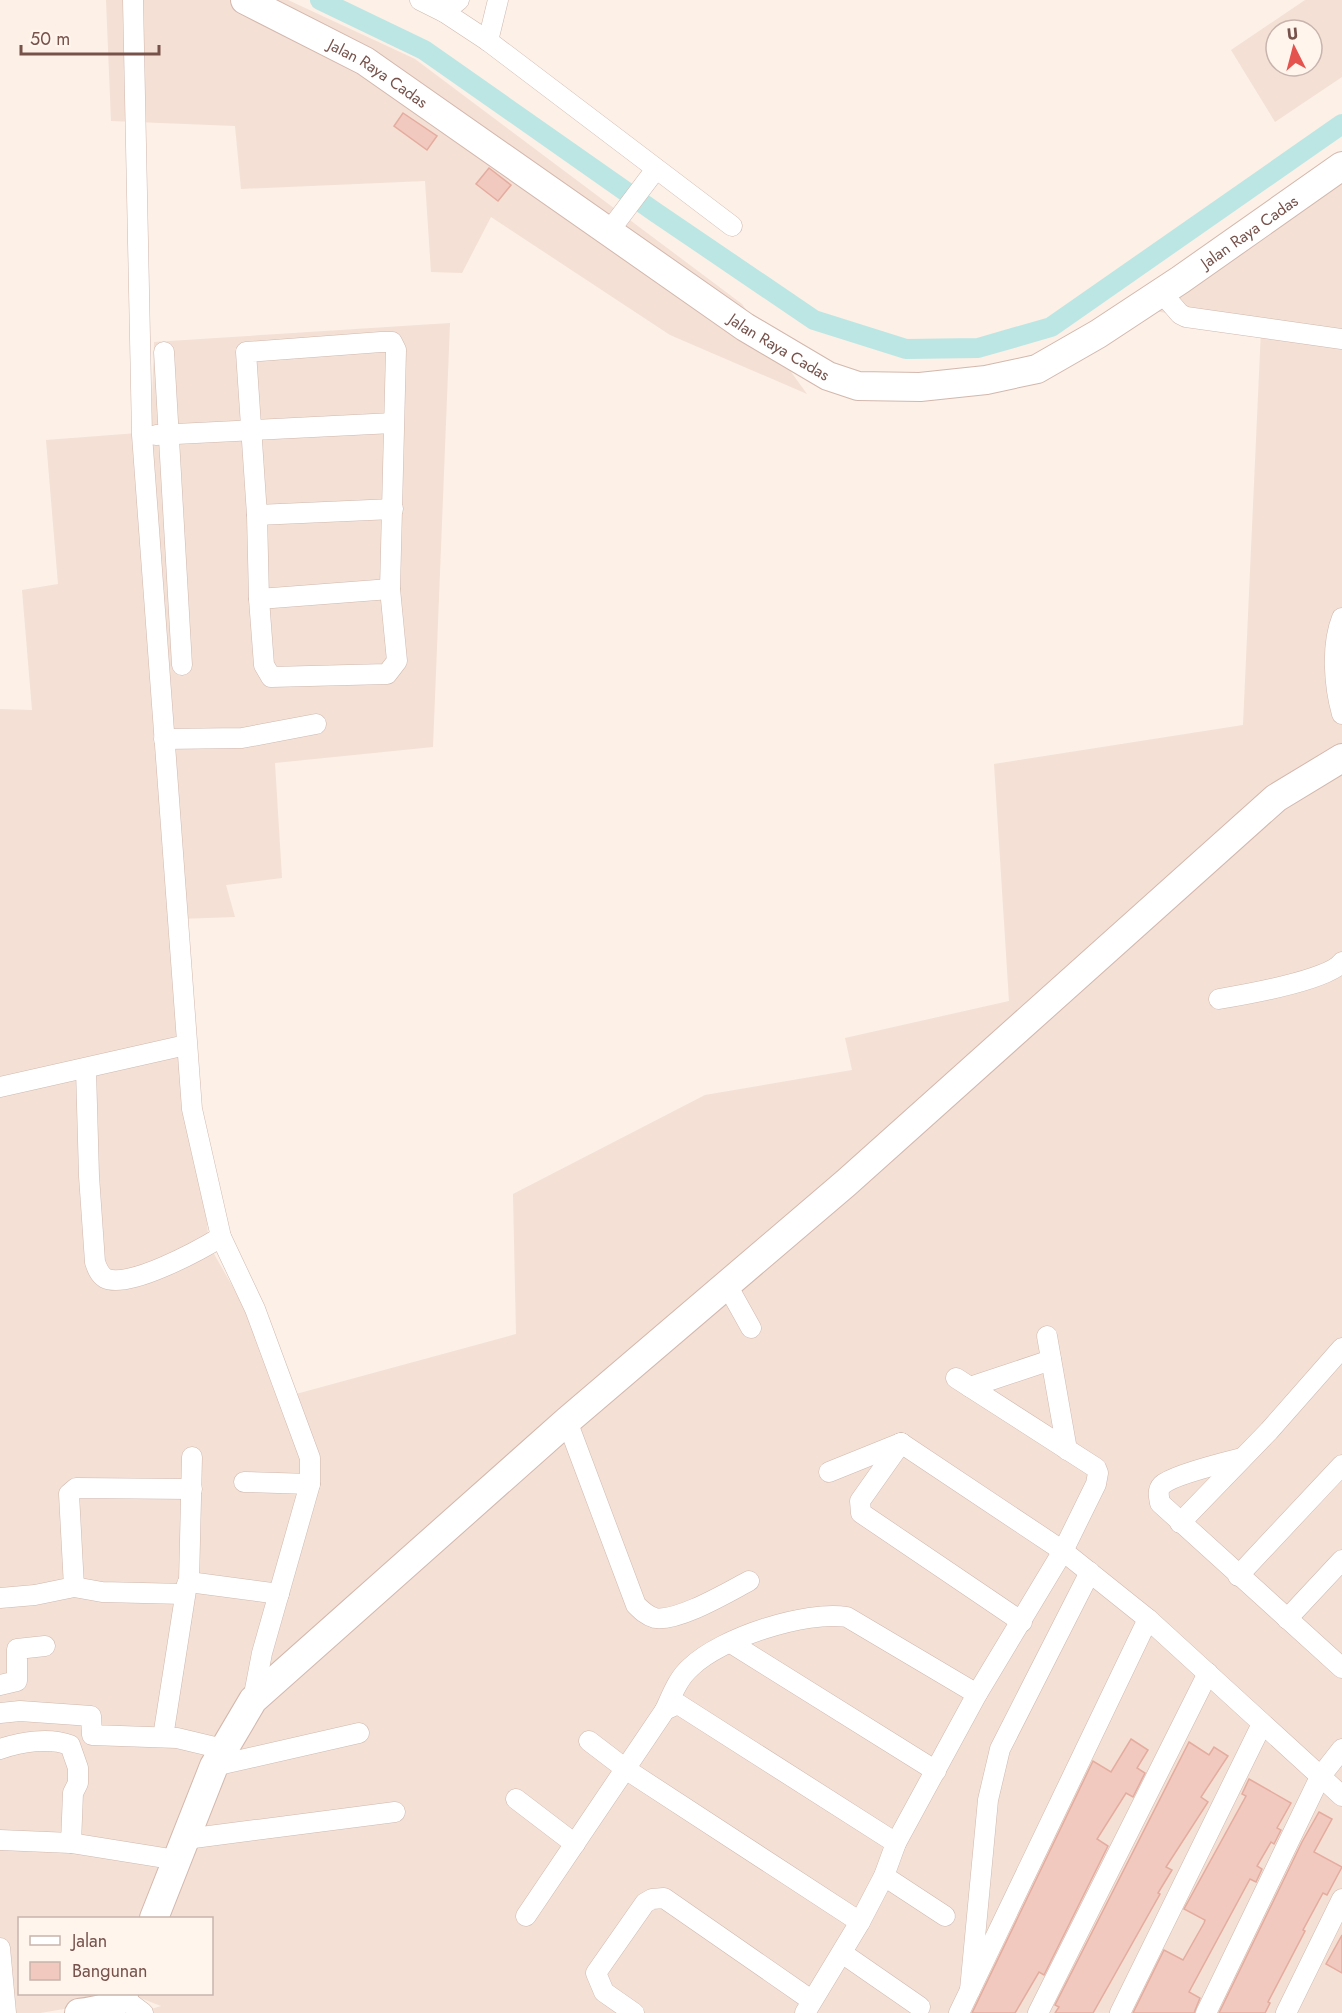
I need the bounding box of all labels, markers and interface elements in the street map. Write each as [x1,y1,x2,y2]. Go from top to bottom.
scale bar [21,18,159,56]
north arrow [1264,18,1324,78]
text: U [1286,22,1299,46]
text: 50 m [30,26,70,52]
street label: Jalan Raya Cadas [322,32,432,114]
street label: Jalan Raya Cadas [1194,190,1303,275]
street label: Jalan Raya Cadas [722,307,834,386]
legend [18,1917,213,1995]
text: Jalan [70,1928,107,1954]
text: Bangunan [72,1958,147,1984]

